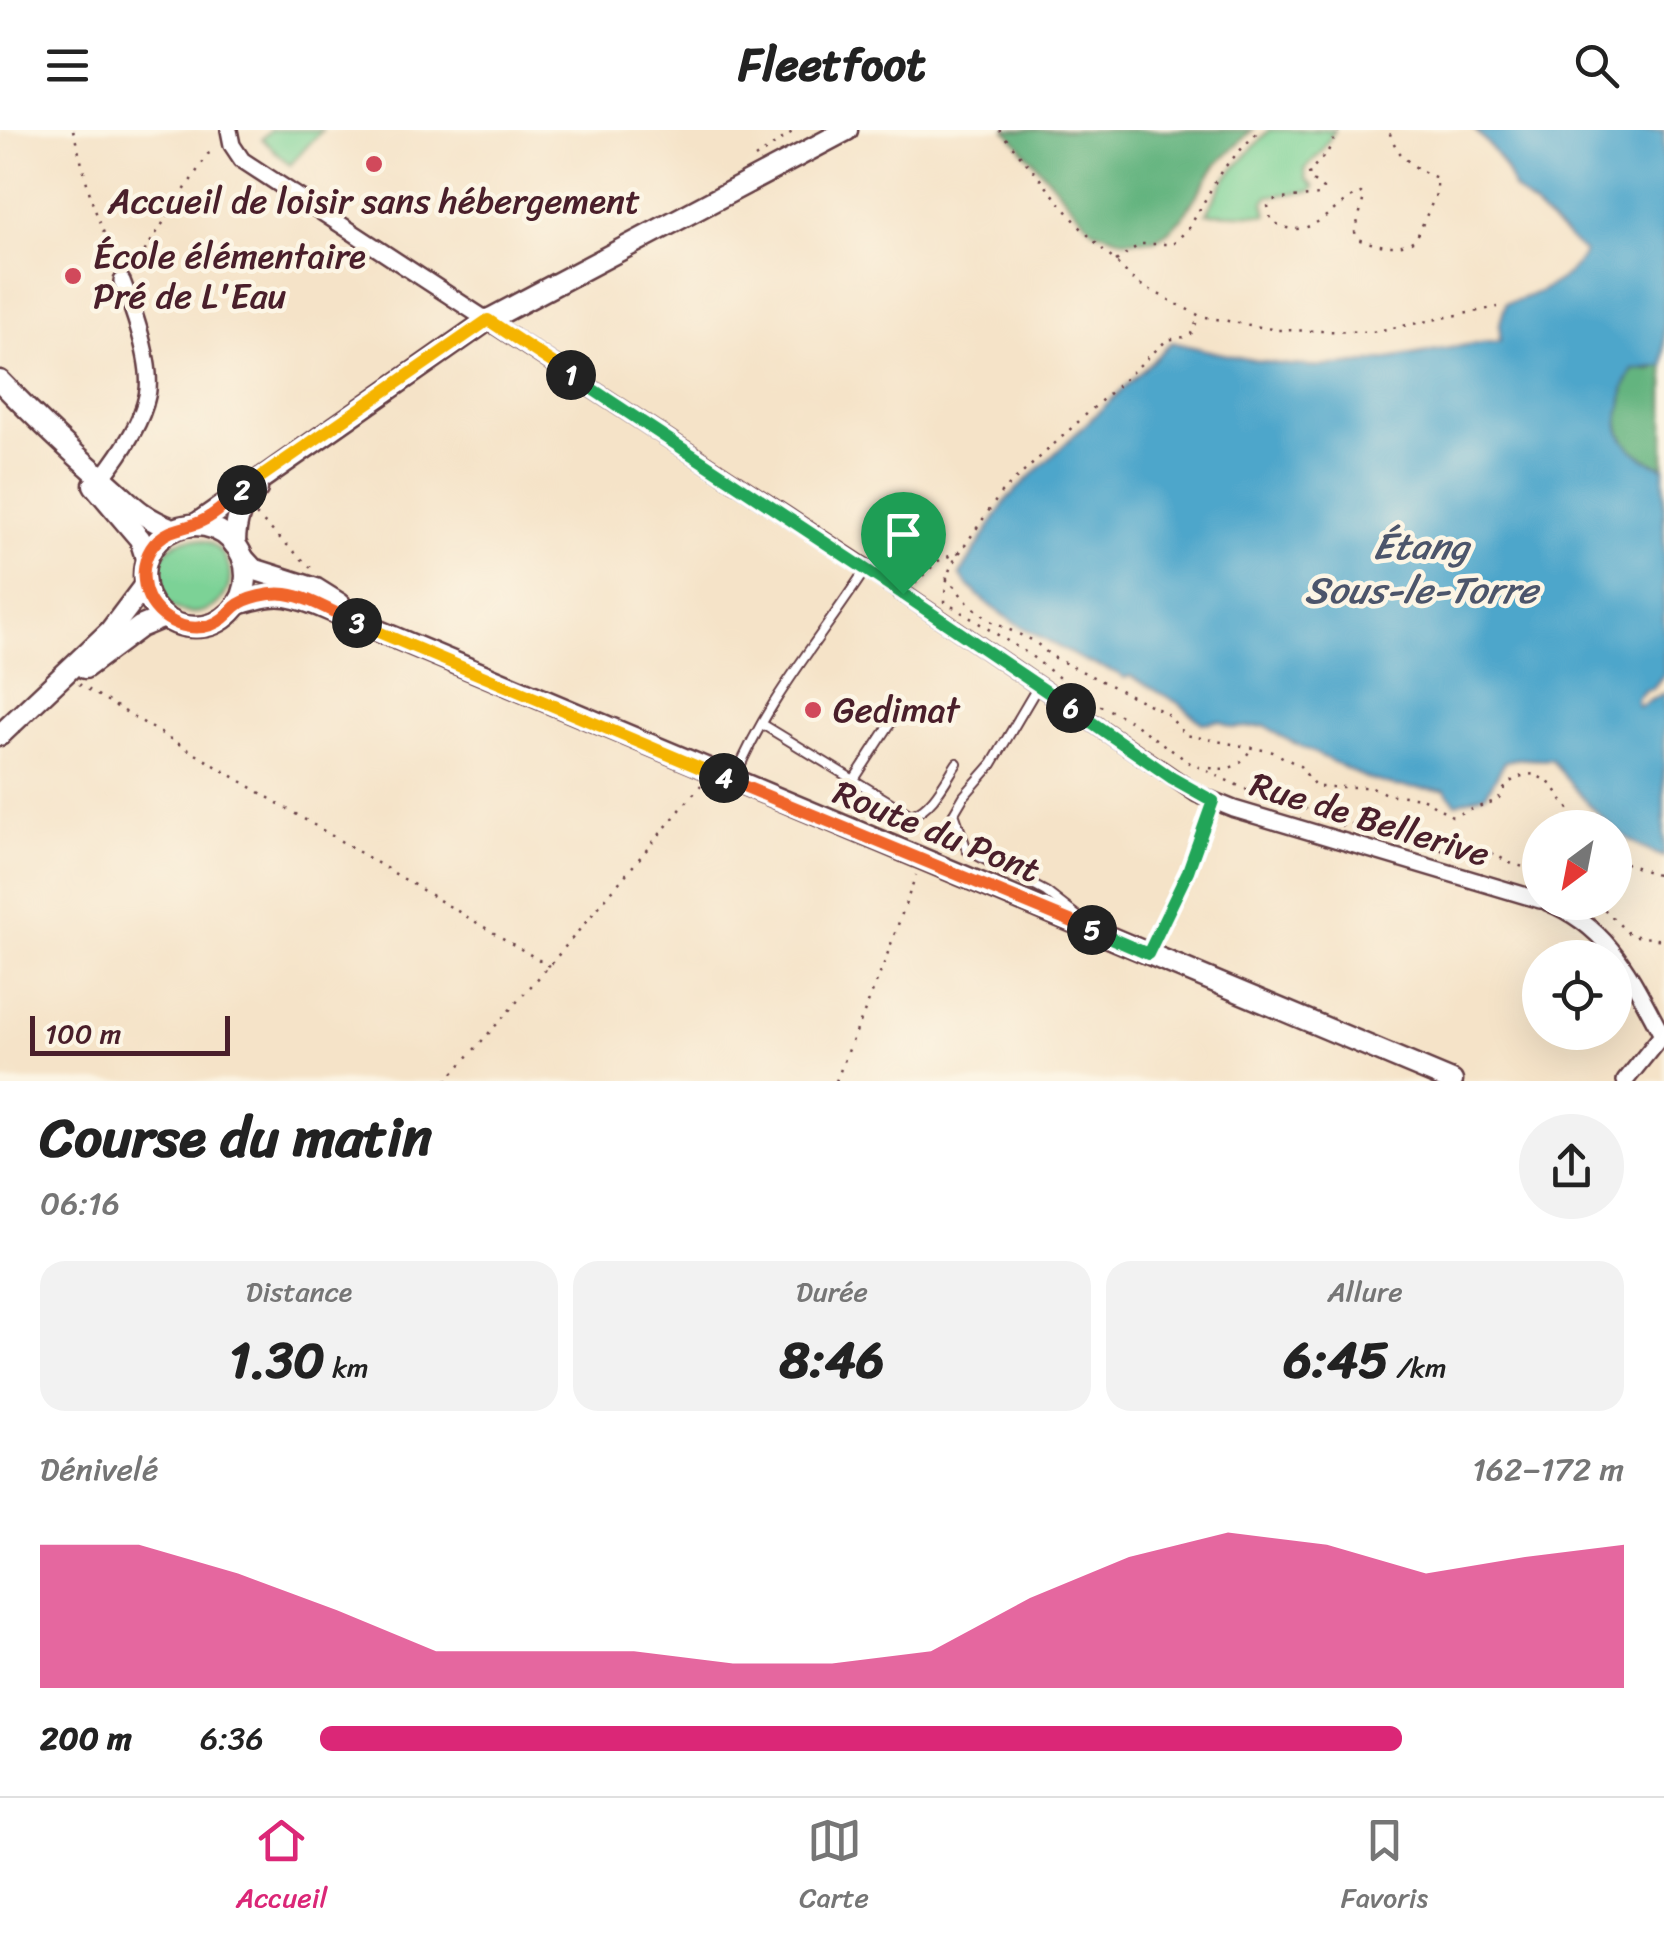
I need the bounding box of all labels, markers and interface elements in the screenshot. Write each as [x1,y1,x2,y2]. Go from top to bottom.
text: Fleetfoot [738,25,926,105]
icon: menu [40,38,95,93]
icon: search [1569,38,1624,93]
marker: Accueil de loisir sans hébergement [363,153,385,175]
place label: Accueil de loisir sans hébergement [107,170,640,232]
place label: École élémentaire Pré de L'Eau [93,225,366,327]
marker: École élémentaire Pré de L'Eau [62,265,84,287]
pin: 1 [546,350,596,400]
text: 1 [565,350,577,399]
pin: 2 [217,465,267,515]
text: 2 [234,465,250,514]
pin [861,492,946,595]
icon: arrive [876,507,931,562]
water label: Étang Sous-le-Torre [1304,513,1541,624]
pin: 3 [332,598,382,648]
text: 3 [349,598,365,647]
place label: Gedimat [833,679,961,741]
pin: 6 [1046,683,1096,733]
text: 6 [1063,683,1079,732]
marker: Gedimat [802,699,824,721]
pin: 4 [699,753,749,803]
text: 4 [715,753,733,802]
street label: Rue de Bellerive [1242,753,1498,885]
street label: Route du Pont [824,761,1050,901]
north arrow [1522,810,1632,920]
map controls [1522,810,1632,1050]
pin: 5 [1067,905,1117,955]
text: 5 [1083,905,1101,954]
button: locate [1522,940,1632,1050]
text: 100 m [45,1009,121,1058]
scale bar [30,1011,230,1056]
text: Course du matin [40,1089,432,1186]
button: share [1519,1114,1624,1219]
text: 06:16 [40,1175,120,1232]
text: Distance [246,1267,352,1316]
text: Durée [796,1267,868,1316]
text: Allure [1327,1267,1403,1316]
text: 1.30 [229,1316,325,1405]
text: 8:46 [780,1316,884,1405]
text: 6:45 [1284,1316,1389,1405]
text: km [325,1343,369,1392]
text: /km [1389,1343,1446,1392]
text: Dénivelé [40,1441,159,1498]
text: 162–172 m [1472,1441,1624,1498]
text: 200 m [40,1710,132,1767]
text: 6:36 [200,1710,264,1767]
tab: Accueil [236,1813,327,1922]
tab: Carte [799,1813,869,1922]
tab: Favoris [1341,1813,1428,1922]

